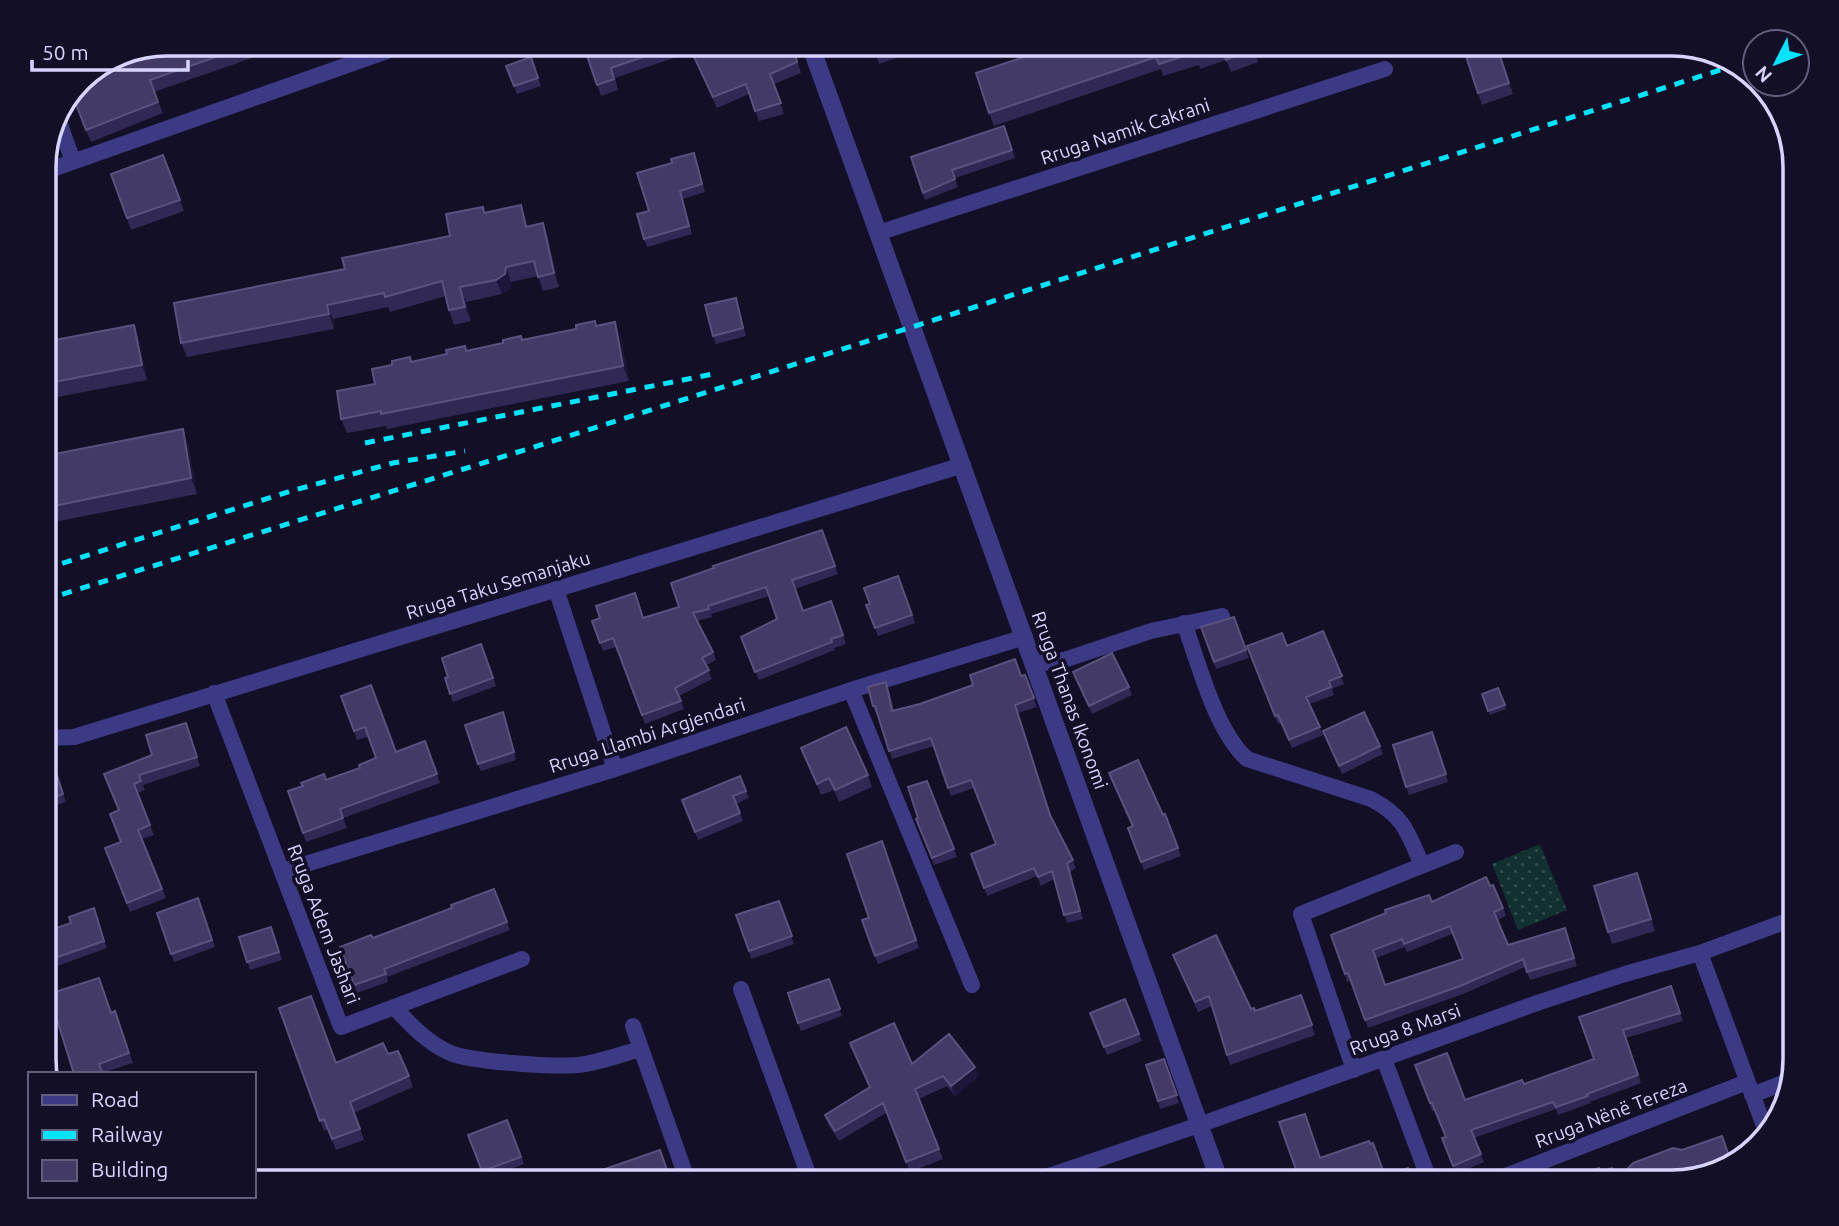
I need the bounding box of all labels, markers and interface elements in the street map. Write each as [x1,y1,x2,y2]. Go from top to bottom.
scale bar [32,28,187,72]
north arrow [1741,28,1811,98]
text: 50 m [42,40,89,64]
text: N [1750,62,1776,87]
street label: Rruga Namik Cakrani [1038,93,1212,169]
street label: Rruga Taku Semanjaku [403,546,593,624]
street label: Rruga Thanas Ikonomi [1028,608,1112,792]
street label: Rruga Llambi Argjendari [546,693,748,777]
street label: Rruga Adem Jashari [283,841,365,1007]
street label: Rruga 8 Marsi [1347,999,1463,1059]
legend [28,1072,256,1198]
street label: Rruga Nënë Tereza [1532,1074,1690,1152]
text: Road [91,1087,139,1111]
text: Railway [91,1122,163,1146]
text: Building [91,1157,168,1181]

